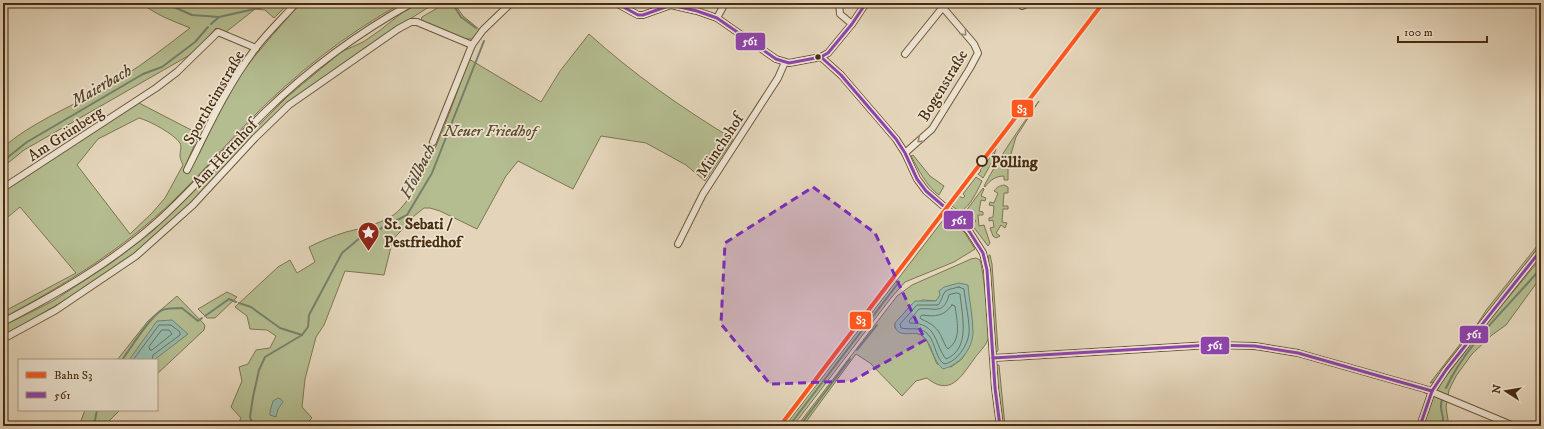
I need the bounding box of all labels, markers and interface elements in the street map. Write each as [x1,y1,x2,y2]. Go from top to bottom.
scale bar [1398,18,1487,44]
text: 100 m [1404,25,1433,40]
one-way arrow [960,28,967,36]
line badge: 561 [735,32,766,51]
text: 561 [741,35,758,49]
street label: Sportheimstraße [179,46,249,148]
street label: Bogenstraße [914,46,972,125]
unlabelled marker [813,52,823,62]
water label: Maierbach [66,59,136,113]
line badge: S3 [1011,99,1034,118]
street label: Am Grünberg [24,102,108,166]
text: S3 [1017,103,1027,117]
street label: Münchshof [692,107,749,181]
street label: Am Herrnhof [188,113,264,192]
park label: Neuer Friedhof [443,121,540,141]
one-way arrow [918,136,925,143]
water label: Höllbach [394,140,441,203]
place label: Pölling [991,152,1039,172]
marker: Pölling [976,155,988,167]
line badge: 561 [943,210,974,230]
place label: St. Sebati / Pestfriedhof [384,214,464,252]
text: 561 [950,214,967,228]
place icon: St. Sebati / Pestfriedhof [355,219,381,252]
line badge: S3 [849,311,872,330]
text: S3 [856,314,866,328]
line badge: 561 [1459,325,1489,344]
text: 561 [1465,328,1482,342]
line badge: 561 [1200,336,1230,355]
text: 561 [1206,339,1223,353]
legend [18,359,158,411]
text: Bahn S3 [54,368,93,383]
north arrow [1486,371,1526,411]
text: N [1489,383,1505,395]
text: 561 [54,388,71,403]

